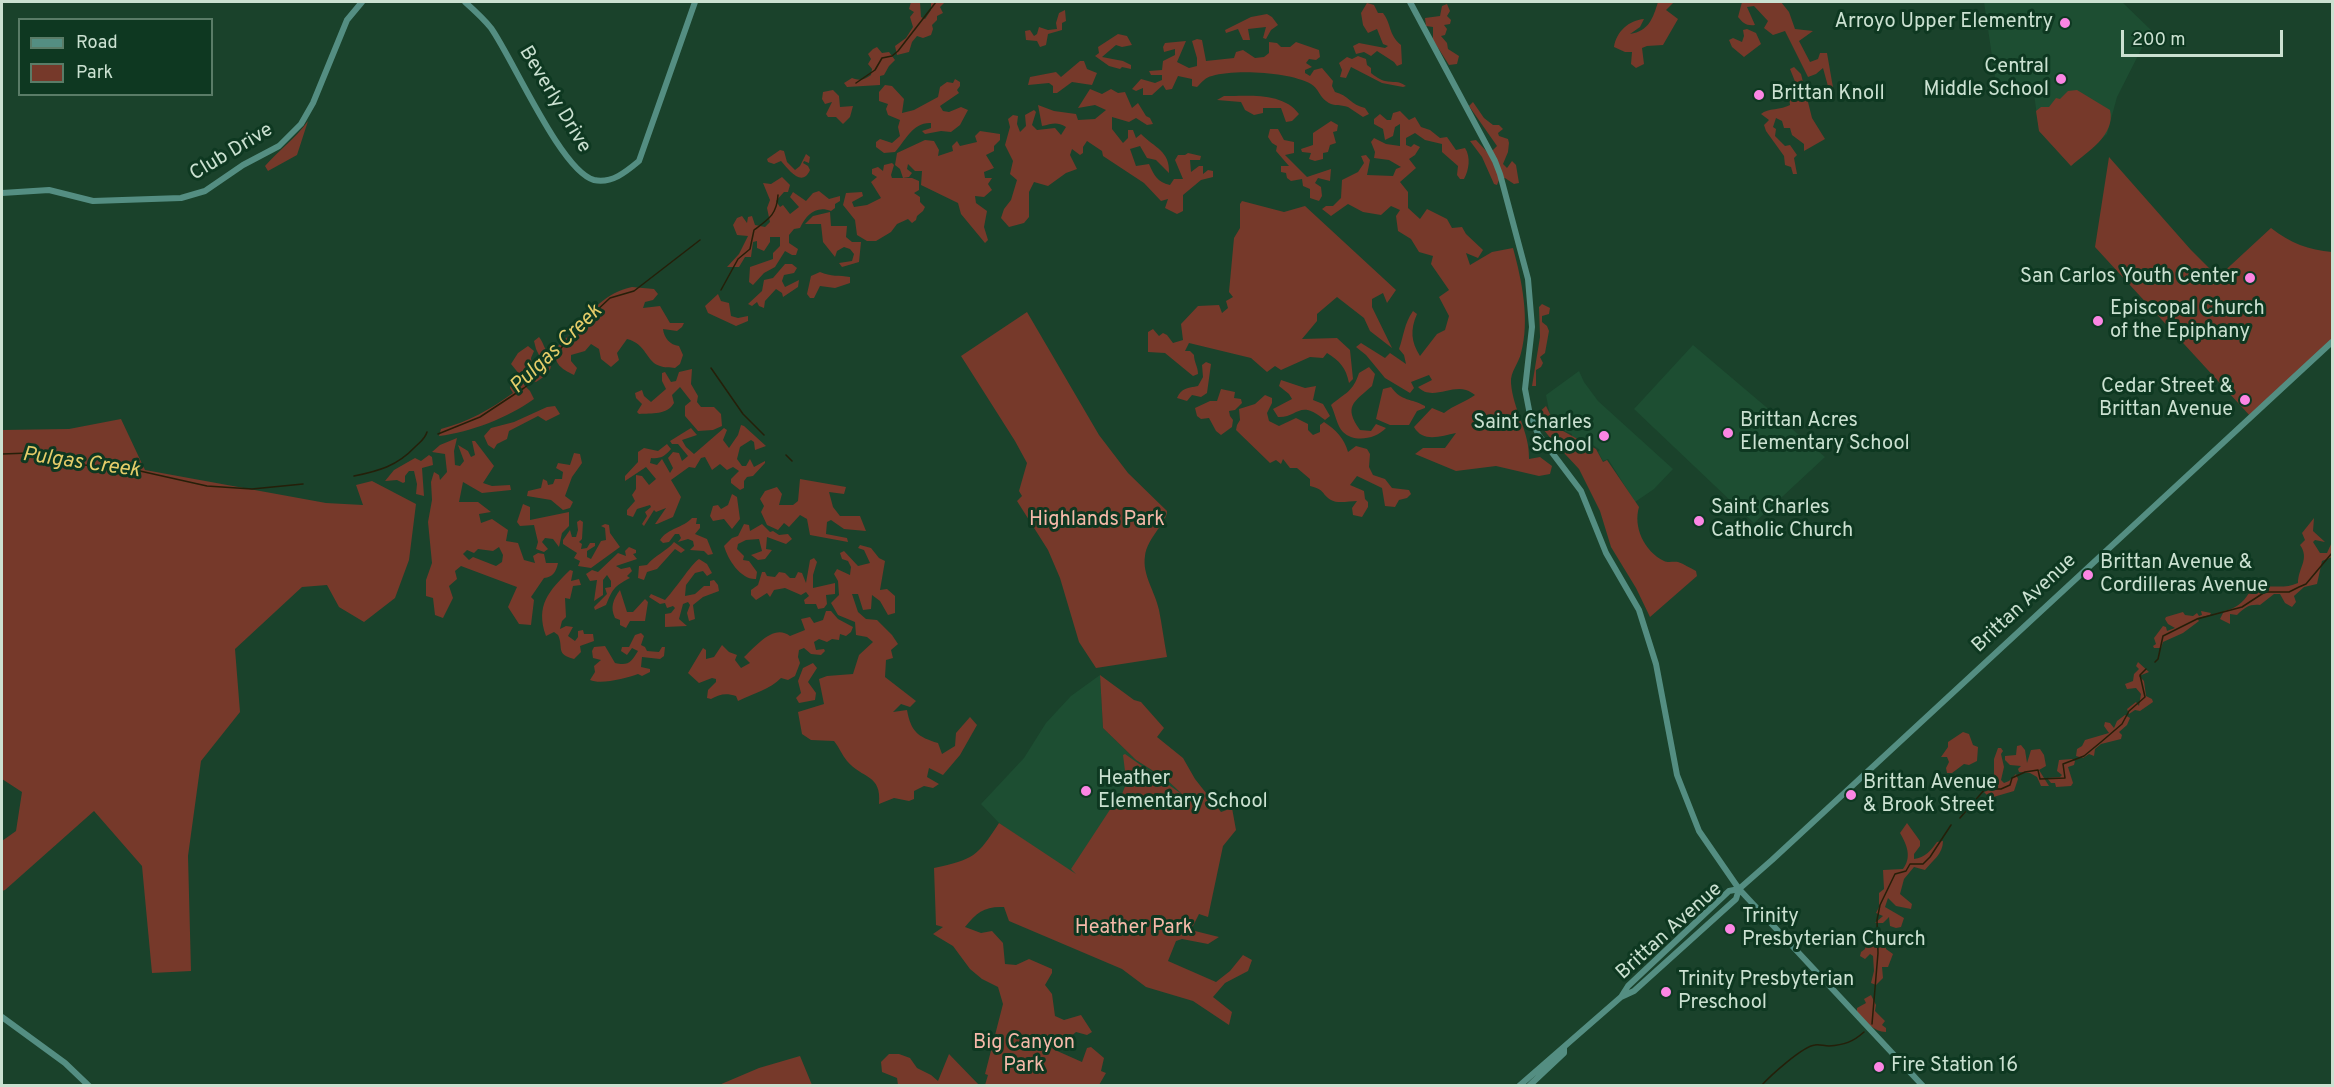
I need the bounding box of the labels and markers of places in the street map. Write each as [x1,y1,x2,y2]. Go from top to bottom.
place label: Arroyo Upper Elementry [1834,11,2053,35]
marker: Arroyo Upper Elementry [2058,16,2072,30]
place label: Central Middle School [1924,56,2049,103]
marker: Central Middle School [2054,72,2068,86]
place label: Brittan Knoll [1771,83,1885,107]
marker: Brittan Knoll [1752,88,1766,102]
place label: San Carlos Youth Center [2020,266,2238,290]
marker: San Carlos Youth Center [2243,271,2257,285]
place label: Episcopal Church of the Epiphany [2110,298,2265,345]
marker: Episcopal Church of the Epiphany [2091,314,2105,328]
place label: Cedar Street & Brittan Avenue [2099,376,2233,423]
marker: Cedar Street & Brittan Avenue [2238,393,2252,407]
place label: Brittan Acres Elementary School [1740,410,1910,457]
place label: Saint Charles School [1473,412,1592,459]
marker: Brittan Acres Elementary School [1721,426,1735,440]
marker: Saint Charles School [1597,429,1611,443]
place label: Saint Charles Catholic Church [1711,497,1853,544]
marker: Saint Charles Catholic Church [1692,514,1706,528]
place label: Brittan Avenue & Cordilleras Avenue [2100,552,2268,599]
marker: Brittan Avenue & Cordilleras Avenue [2081,568,2095,582]
place label: Heather Elementary School [1098,768,1268,815]
place label: Brittan Avenue & Brook Street [1863,772,1997,819]
marker: Heather Elementary School [1079,784,1093,798]
marker: Brittan Avenue & Brook Street [1844,788,1858,802]
place label: Trinity Presbyterian Church [1742,906,1926,953]
marker: Trinity Presbyterian Church [1723,922,1737,936]
place label: Trinity Presbyterian Preschool [1678,969,1854,1016]
marker: Trinity Presbyterian Preschool [1659,985,1673,999]
place label: Fire Station 16 [1891,1055,2018,1079]
marker: Fire Station 16 [1872,1060,1886,1074]

